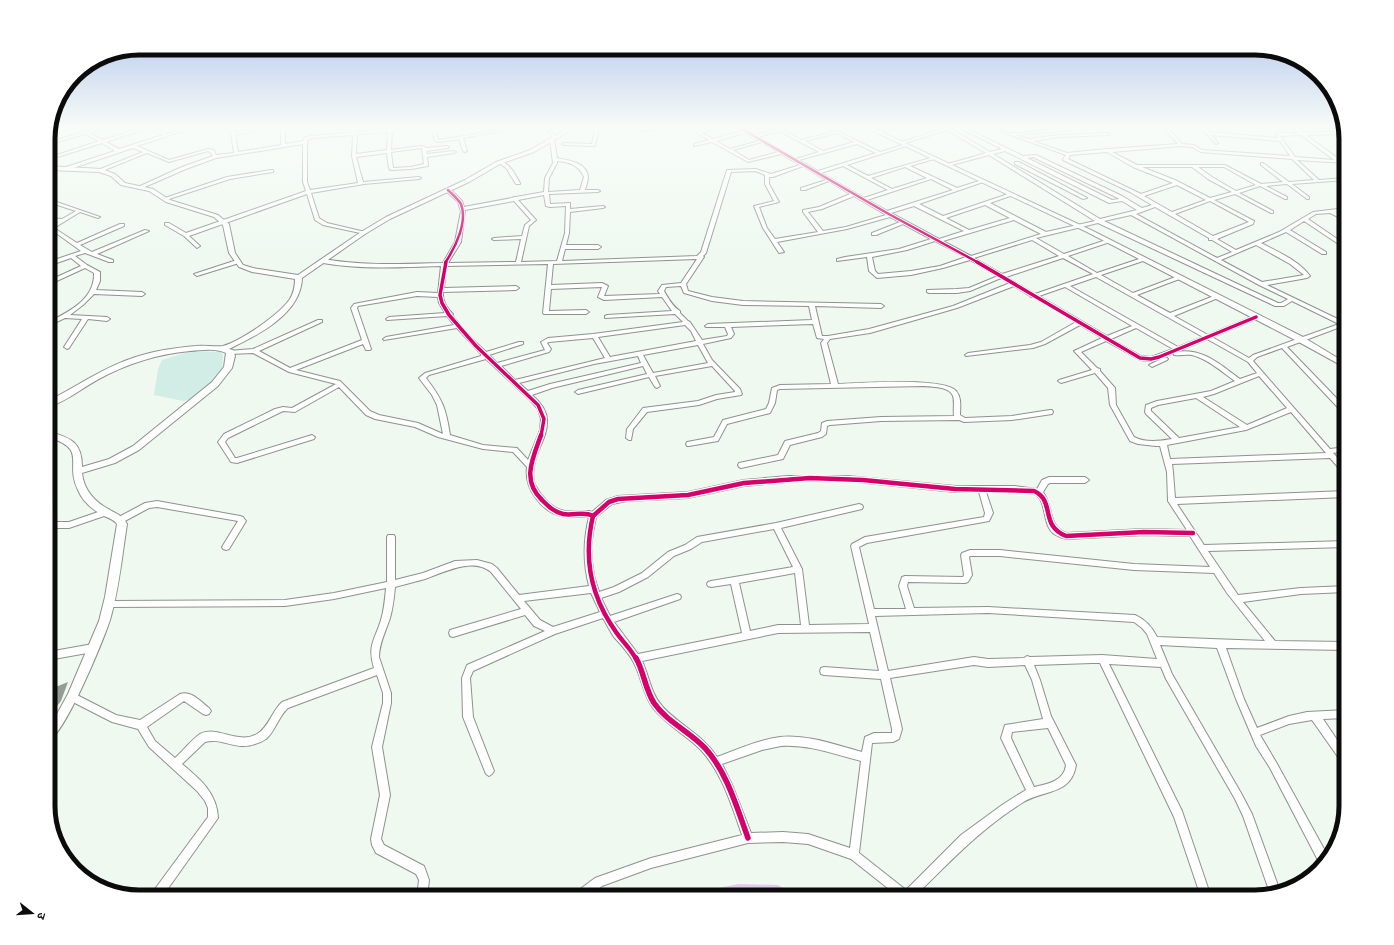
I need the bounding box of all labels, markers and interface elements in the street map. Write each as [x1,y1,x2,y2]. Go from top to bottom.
north arrow [12,893,52,933]
text: उ [34,911,49,922]

